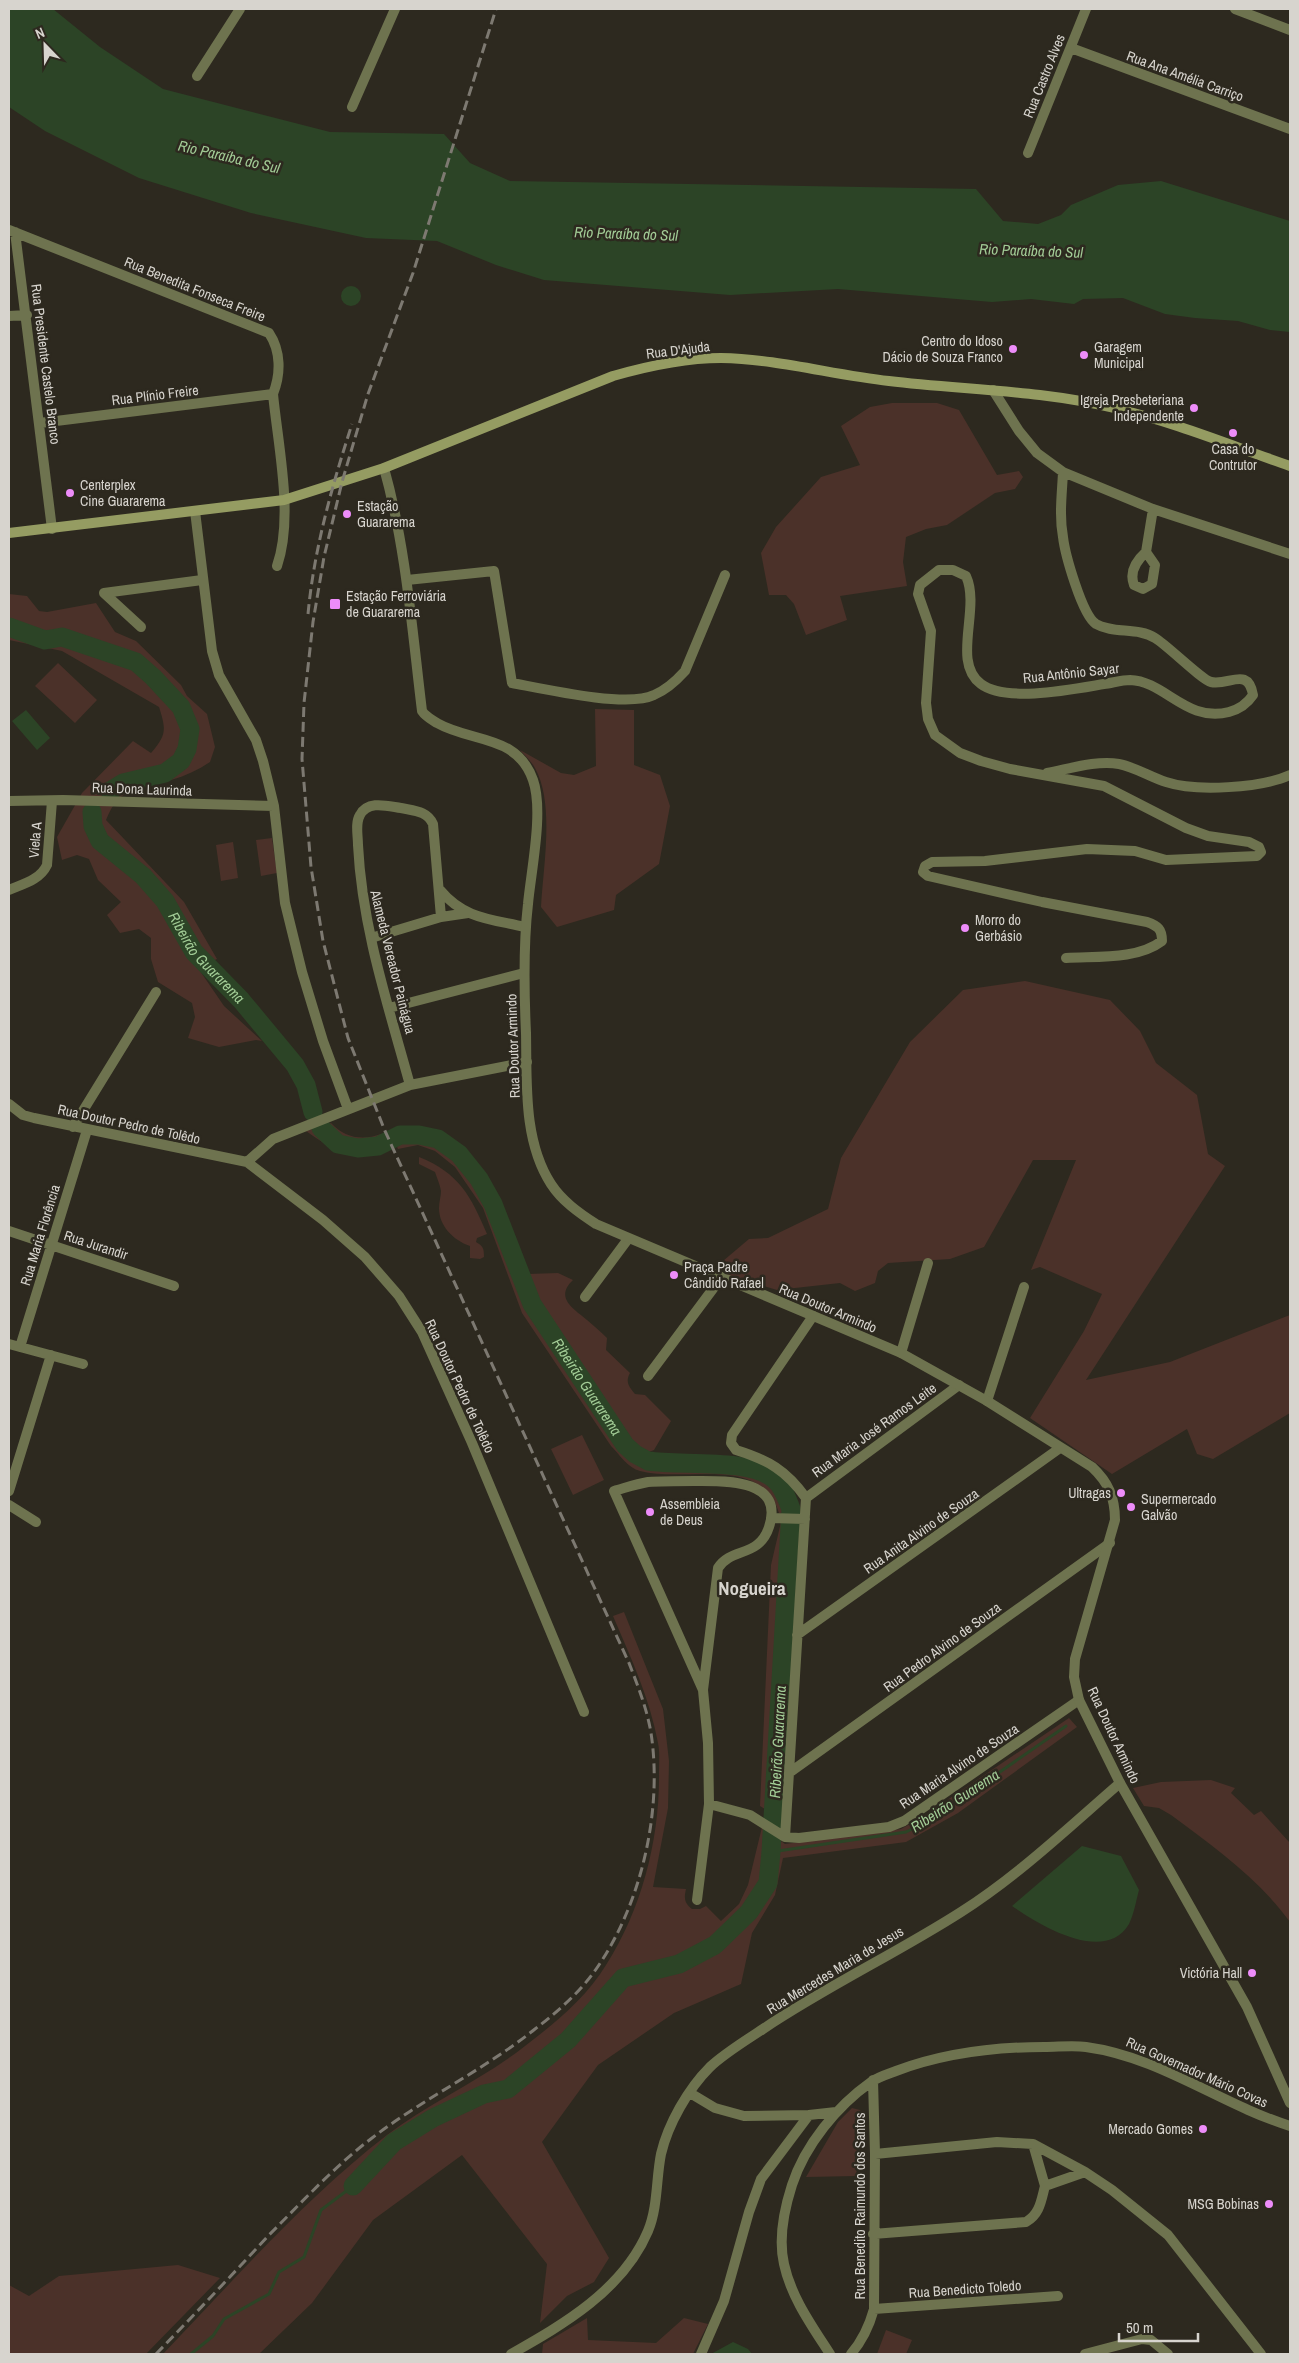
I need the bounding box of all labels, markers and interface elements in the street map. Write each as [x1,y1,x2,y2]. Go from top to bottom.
north arrow [20,20,70,70]
text: N [33,23,47,43]
street label: Rua Castro Alves [1019,31,1069,120]
street label: Rua Ana Amélia Carriço [1124,46,1246,106]
water label: Rio Paraíba do Sul [176,135,282,178]
water label: Rio Paraíba do Sul [574,221,679,246]
water label: Rio Paraíba do Sul [979,238,1084,263]
street label: Rua Benedita Fonseca Freire [122,252,268,326]
street label: Rua Presidente Castelo Branco [27,283,65,445]
place label: Centro do Idoso Dácio de Souza Franco [882,332,1003,366]
street label: Rua D'Ajuda [645,337,712,363]
place label: Garagem Municipal [1094,338,1144,372]
marker: Centro do Idoso Dácio de Souza Franco [1007,343,1019,355]
marker: Garagem Municipal [1078,349,1090,361]
street label: Rua Plínio Freire [111,381,199,409]
place label: Igreja Presbeteriana Independente [1080,391,1185,425]
marker: Igreja Presbeteriana Independente [1188,402,1200,414]
marker: Casa do Contrutor [1227,427,1239,439]
place label: Casa do Contrutor [1209,440,1257,474]
place label: Centerplex Cine Guararema [80,476,166,510]
marker: Centerplex Cine Guararema [64,487,76,499]
place label: Estação Guararema [357,497,416,531]
marker: Estação Guararema [341,508,353,520]
place label: Estação Ferroviária de Guararema [346,587,447,621]
marker: Estação Ferroviária de Guararema [328,597,342,611]
street label: Rua Antônio Sayar [1022,659,1120,687]
street label: Rua Dona Laurinda [92,778,193,800]
street label: Viela A [24,821,46,859]
street label: Alameda Vereador Painágua [366,887,420,1036]
water label: Ribeirão Guararema [163,908,250,1008]
place label: Morro do Gerbásio [975,911,1022,945]
marker: Morro do Gerbásio [959,922,971,934]
street label: Rua Doutor Armindo [502,993,524,1099]
street label: Rua Doutor Pedro de Tolêdo [56,1100,202,1148]
street label: Rua Maria Florência [16,1182,64,1288]
street label: Rua Jurandir [62,1226,130,1264]
place label: Praça Padre Cândido Rafael [684,1258,764,1292]
marker: Praça Padre Cândido Rafael [668,1269,680,1281]
street label: Rua Doutor Armindo [776,1279,880,1337]
street label: Rua Doutor Pedro de Tolêdo [421,1316,499,1456]
water label: Ribeirão Guararema [547,1334,627,1440]
street label: Rua Maria José Ramos Leite [808,1379,940,1481]
street label: Rua Anita Alvino de Souza [860,1484,983,1578]
place label: Ultragas [1068,1484,1111,1502]
marker: Ultragas [1115,1487,1127,1499]
place label: Supermercado Galvão [1141,1490,1216,1524]
place label: Assembleia de Deus [659,1495,721,1529]
marker: Supermercado Galvão [1125,1501,1137,1513]
marker: Assembleia de Deus [644,1506,656,1518]
district label: Nogueira [718,1575,786,1601]
street label: Rua Pedro Alvino de Souza [880,1598,1005,1696]
street label: Rua Doutor Armindo [1084,1684,1144,1786]
water label: Ribeirão Guararema [764,1685,791,1799]
street label: Rua Maria Alvino de Souza [896,1719,1022,1813]
water label: Ribeirão Guarema [906,1764,1003,1837]
street label: Rua Mercedes Maria de Jesus [763,1922,907,2018]
place label: Victória Hall [1180,1964,1242,1982]
marker: Victória Hall [1246,1967,1258,1979]
street label: Rua Governador Mário Covas [1123,2033,1271,2111]
street label: Rua Benedito Raimundo dos Santos [851,2112,869,2300]
place label: Mercado Gomes [1108,2120,1193,2138]
marker: Mercado Gomes [1197,2123,1209,2135]
place label: MSG Bobinas [1188,2195,1259,2213]
marker: MSG Bobinas [1263,2198,1275,2210]
street label: Rua Benedicto Toledo [908,2276,1022,2302]
scale bar [1119,2310,1198,2342]
text: 50 m [1126,2317,1153,2338]

